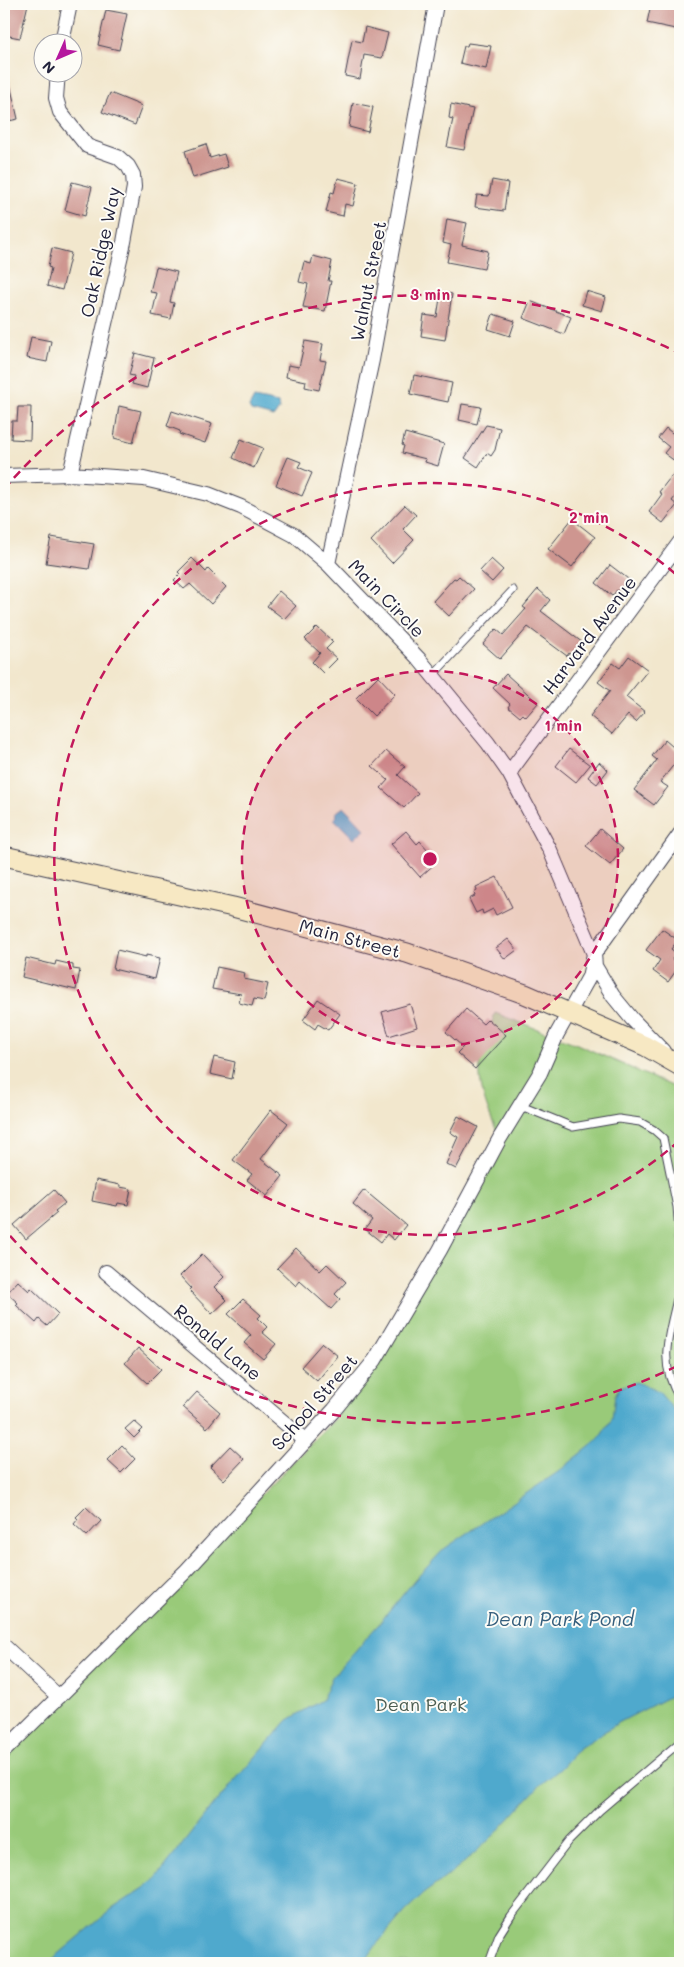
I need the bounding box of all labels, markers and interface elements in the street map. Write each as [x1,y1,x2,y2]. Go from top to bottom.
north arrow [32,32,82,82]
text: N [38,57,59,78]
street label: Oak Ridge Way [74,184,126,320]
street label: Walnut Street [345,219,391,343]
text: 3 min [410,284,450,304]
text: 2 min [569,507,609,527]
street label: Main Circle [343,554,431,642]
street label: Harvard Avenue [537,571,641,699]
text: 1 min [544,715,582,735]
centre of rings [421,850,439,868]
street label: Main Street [297,913,403,963]
street label: Ronald Lane [169,1298,267,1386]
street label: School Street [266,1349,362,1455]
water label: Dean Park Pond [486,1606,635,1631]
park label: Dean Park [375,1692,467,1716]

